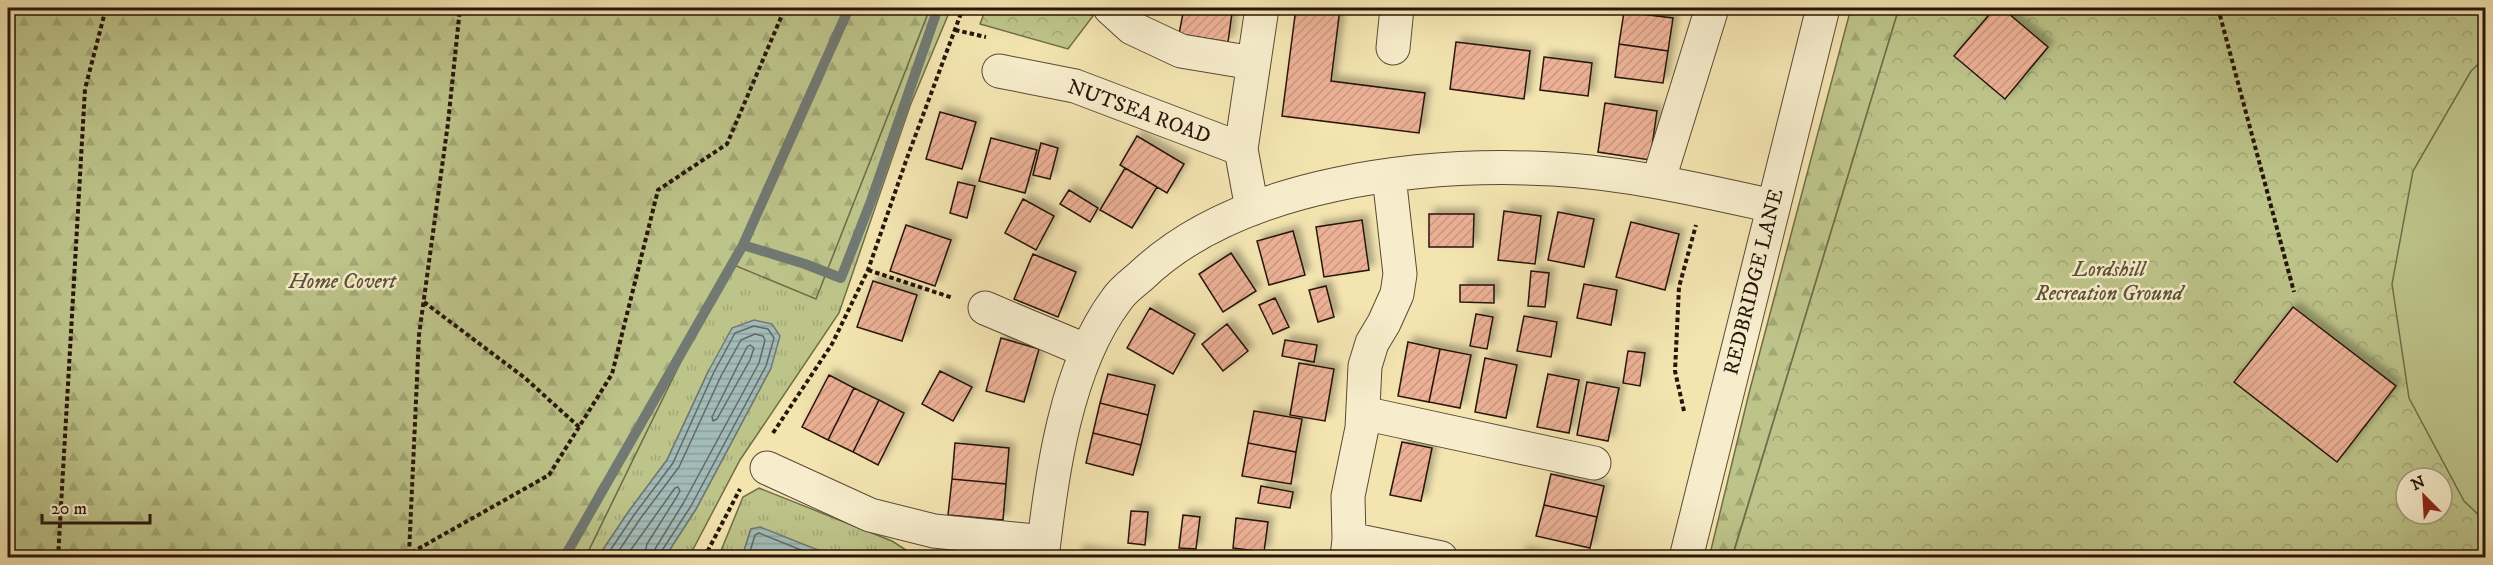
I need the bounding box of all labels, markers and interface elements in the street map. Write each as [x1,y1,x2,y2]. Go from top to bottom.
street label: NUTSEA ROAD [1064,74,1214,150]
street label: REDBRIDGE LANE [1718,186,1790,378]
park label: Lordshill Recreation Ground [2034,257,2186,307]
park label: Home Covert [287,269,397,295]
north arrow [2394,466,2454,526]
text: N [2408,471,2428,495]
scale bar [42,487,150,525]
text: 20 m [51,498,87,520]

